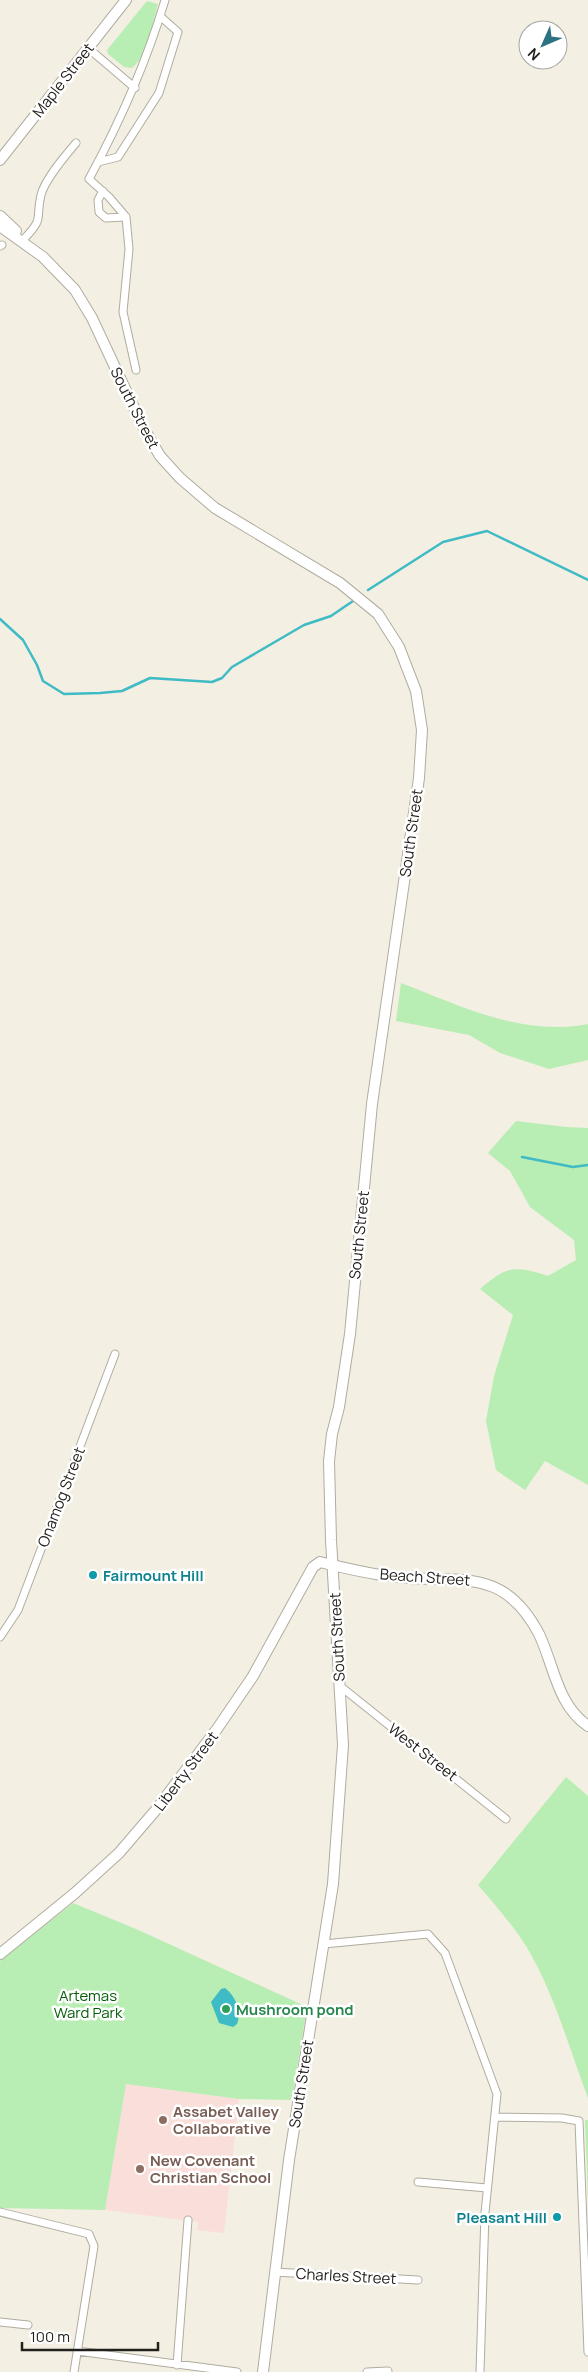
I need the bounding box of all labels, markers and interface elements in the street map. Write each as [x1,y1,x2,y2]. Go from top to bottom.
north arrow [518,20,568,70]
street label: Maple Street [27,38,99,122]
text: N [523,44,544,65]
street label: South Street [105,364,165,452]
street label: South Street [394,787,428,879]
street label: South Street [344,1190,374,1280]
street label: Onamog Street [32,1444,90,1550]
street label: Beach Street [379,1563,471,1591]
place label: Fairmount Hill [103,1565,204,1586]
marker: Fairmount Hill [87,1569,99,1581]
street label: South Street [324,1592,350,1682]
street label: West Street [384,1718,462,1786]
street label: Liberty Street [149,1727,223,1815]
park label: Artemas Ward Park [54,1985,123,2023]
place label: Mushroom pond [236,1999,354,2020]
marker: Mushroom pond [220,2003,232,2015]
street label: South Street [284,2038,318,2130]
place label: Assabet Valley Collaborative [173,2101,280,2139]
marker: Assabet Valley Collaborative [157,2114,169,2126]
place label: New Covenant Christian School [150,2150,271,2188]
marker: New Covenant Christian School [134,2163,146,2175]
place label: Pleasant Hill [457,2207,547,2228]
marker: Pleasant Hill [551,2211,563,2223]
street label: Charles Street [295,2263,397,2289]
scale bar [22,2320,159,2352]
text: 100 m [30,2326,70,2347]

